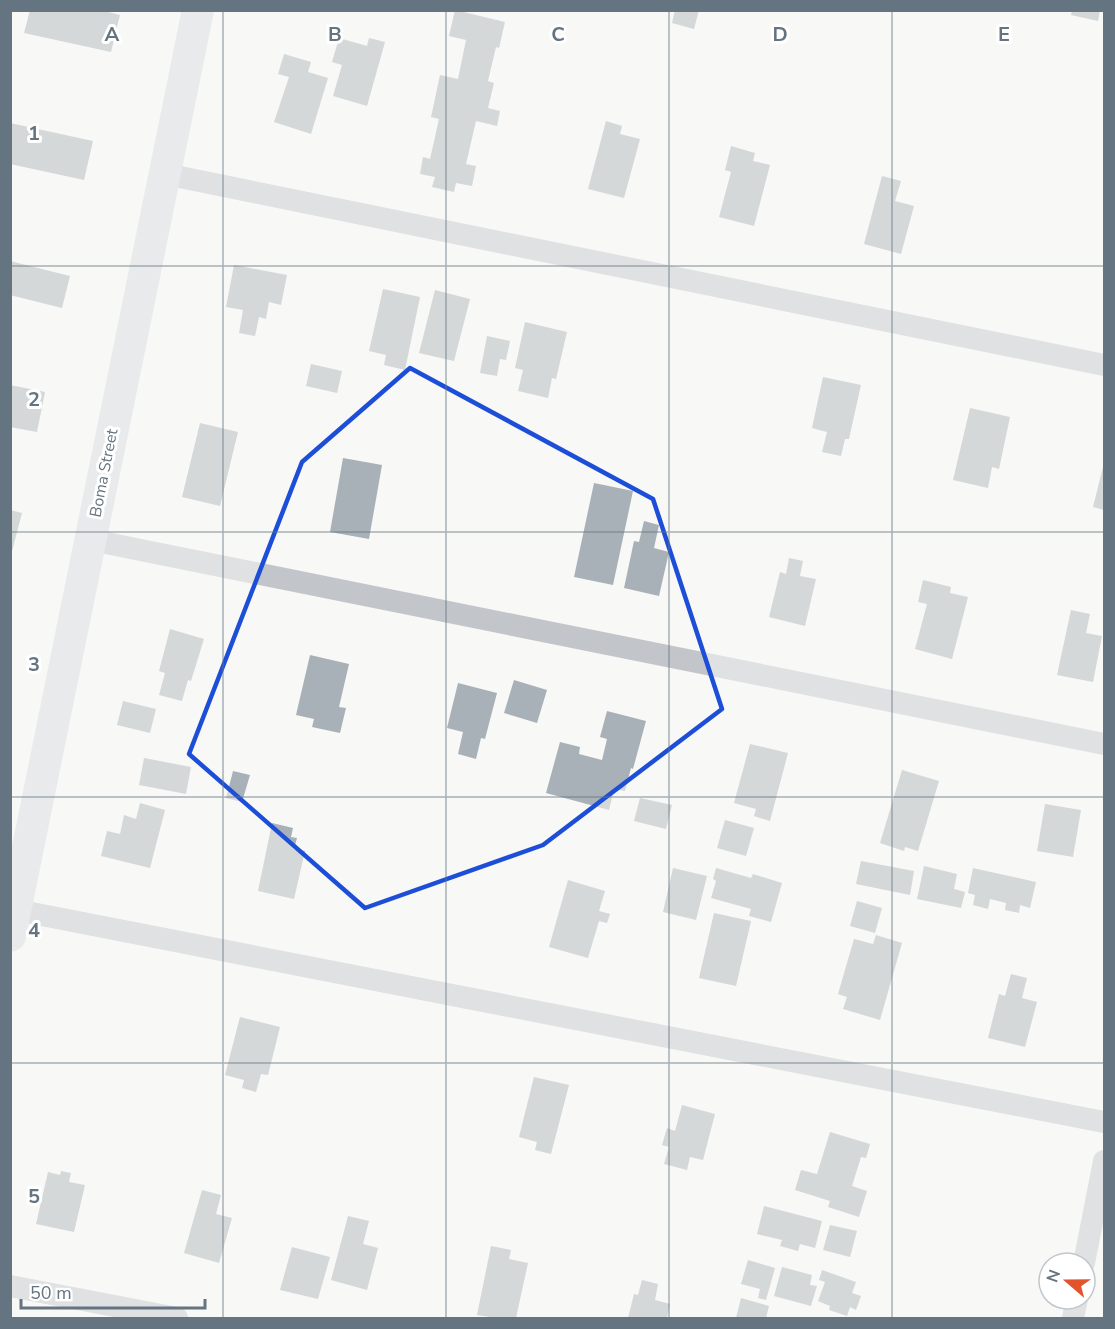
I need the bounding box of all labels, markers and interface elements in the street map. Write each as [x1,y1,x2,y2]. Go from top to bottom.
text: A [105,21,120,48]
text: B [328,21,342,48]
text: C [551,21,565,48]
text: D [772,21,788,48]
text: E [998,21,1010,48]
text: 1 [28,120,40,147]
text: 2 [28,386,40,413]
street label: Boma Street [85,427,123,519]
text: 3 [28,651,40,678]
text: 4 [28,917,40,944]
text: 5 [28,1183,40,1210]
north arrow [1037,1251,1097,1311]
text: N [1041,1267,1066,1286]
scale bar [21,1272,206,1310]
text: 50 m [30,1281,72,1305]

